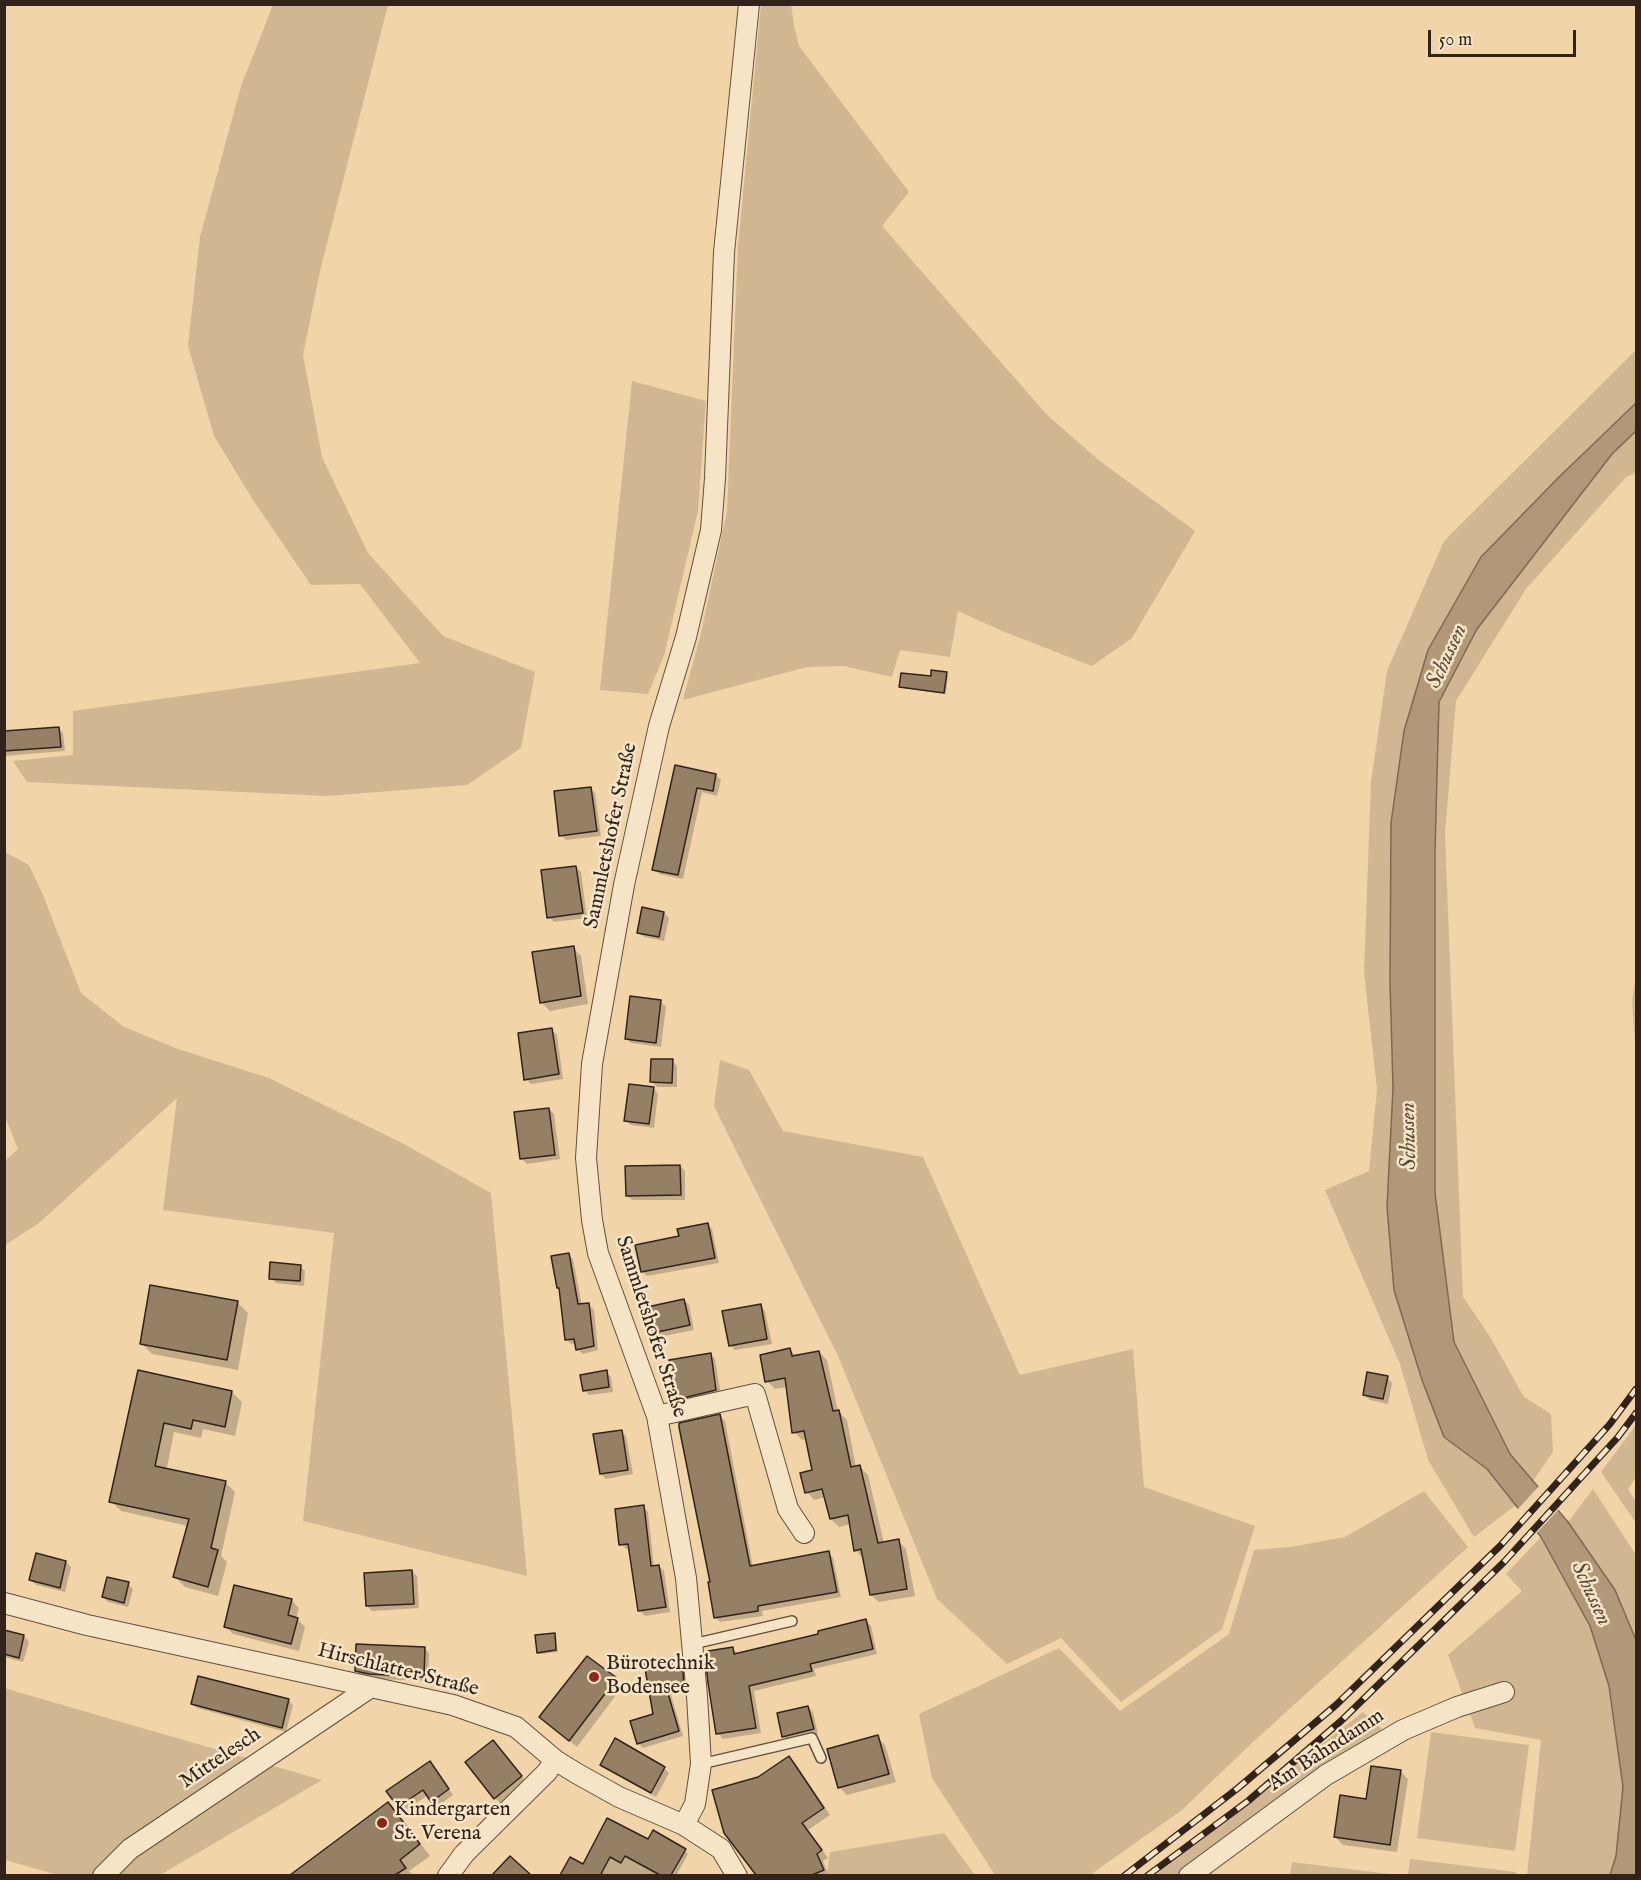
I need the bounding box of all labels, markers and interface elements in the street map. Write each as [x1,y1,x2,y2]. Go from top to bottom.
scale bar [1431,18,1580,56]
text: 50 m [1439,29,1472,52]
water label: Schussen [1422,621,1474,693]
street label: Sammletshofer Straße [580,741,644,931]
water label: Schussen [1396,1102,1424,1170]
street label: Sammletshofer Straße [609,1233,691,1421]
water label: Schussen [1564,1558,1616,1630]
street label: Hirschlatter Straße [315,1639,481,1703]
place label: Bürotechnik Bodensee [606,1652,715,1702]
marker: Bürotechnik Bodensee [587,1670,601,1684]
street label: Am Bahndamm [1264,1704,1390,1798]
street label: Mittelesch [176,1723,266,1795]
place label: Kindergarten St. Verena [394,1798,511,1848]
marker: Kindergarten St. Verena [375,1816,389,1830]

